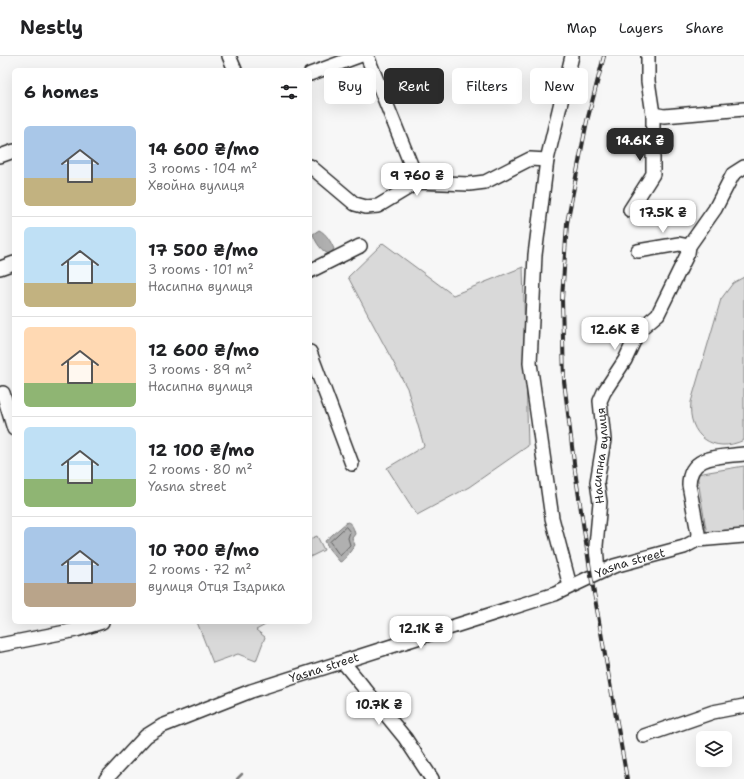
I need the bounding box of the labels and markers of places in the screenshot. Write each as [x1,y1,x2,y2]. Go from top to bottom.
pin: 14.6K ₴ [603,128,677,162]
pin: 9 760 ₴ [380,163,454,197]
pin: 17.5K ₴ [626,200,700,234]
pin: 12.6K ₴ [578,317,652,351]
pin: 12.1K ₴ [384,616,458,650]
pin: 10.7K ₴ [342,692,416,726]

